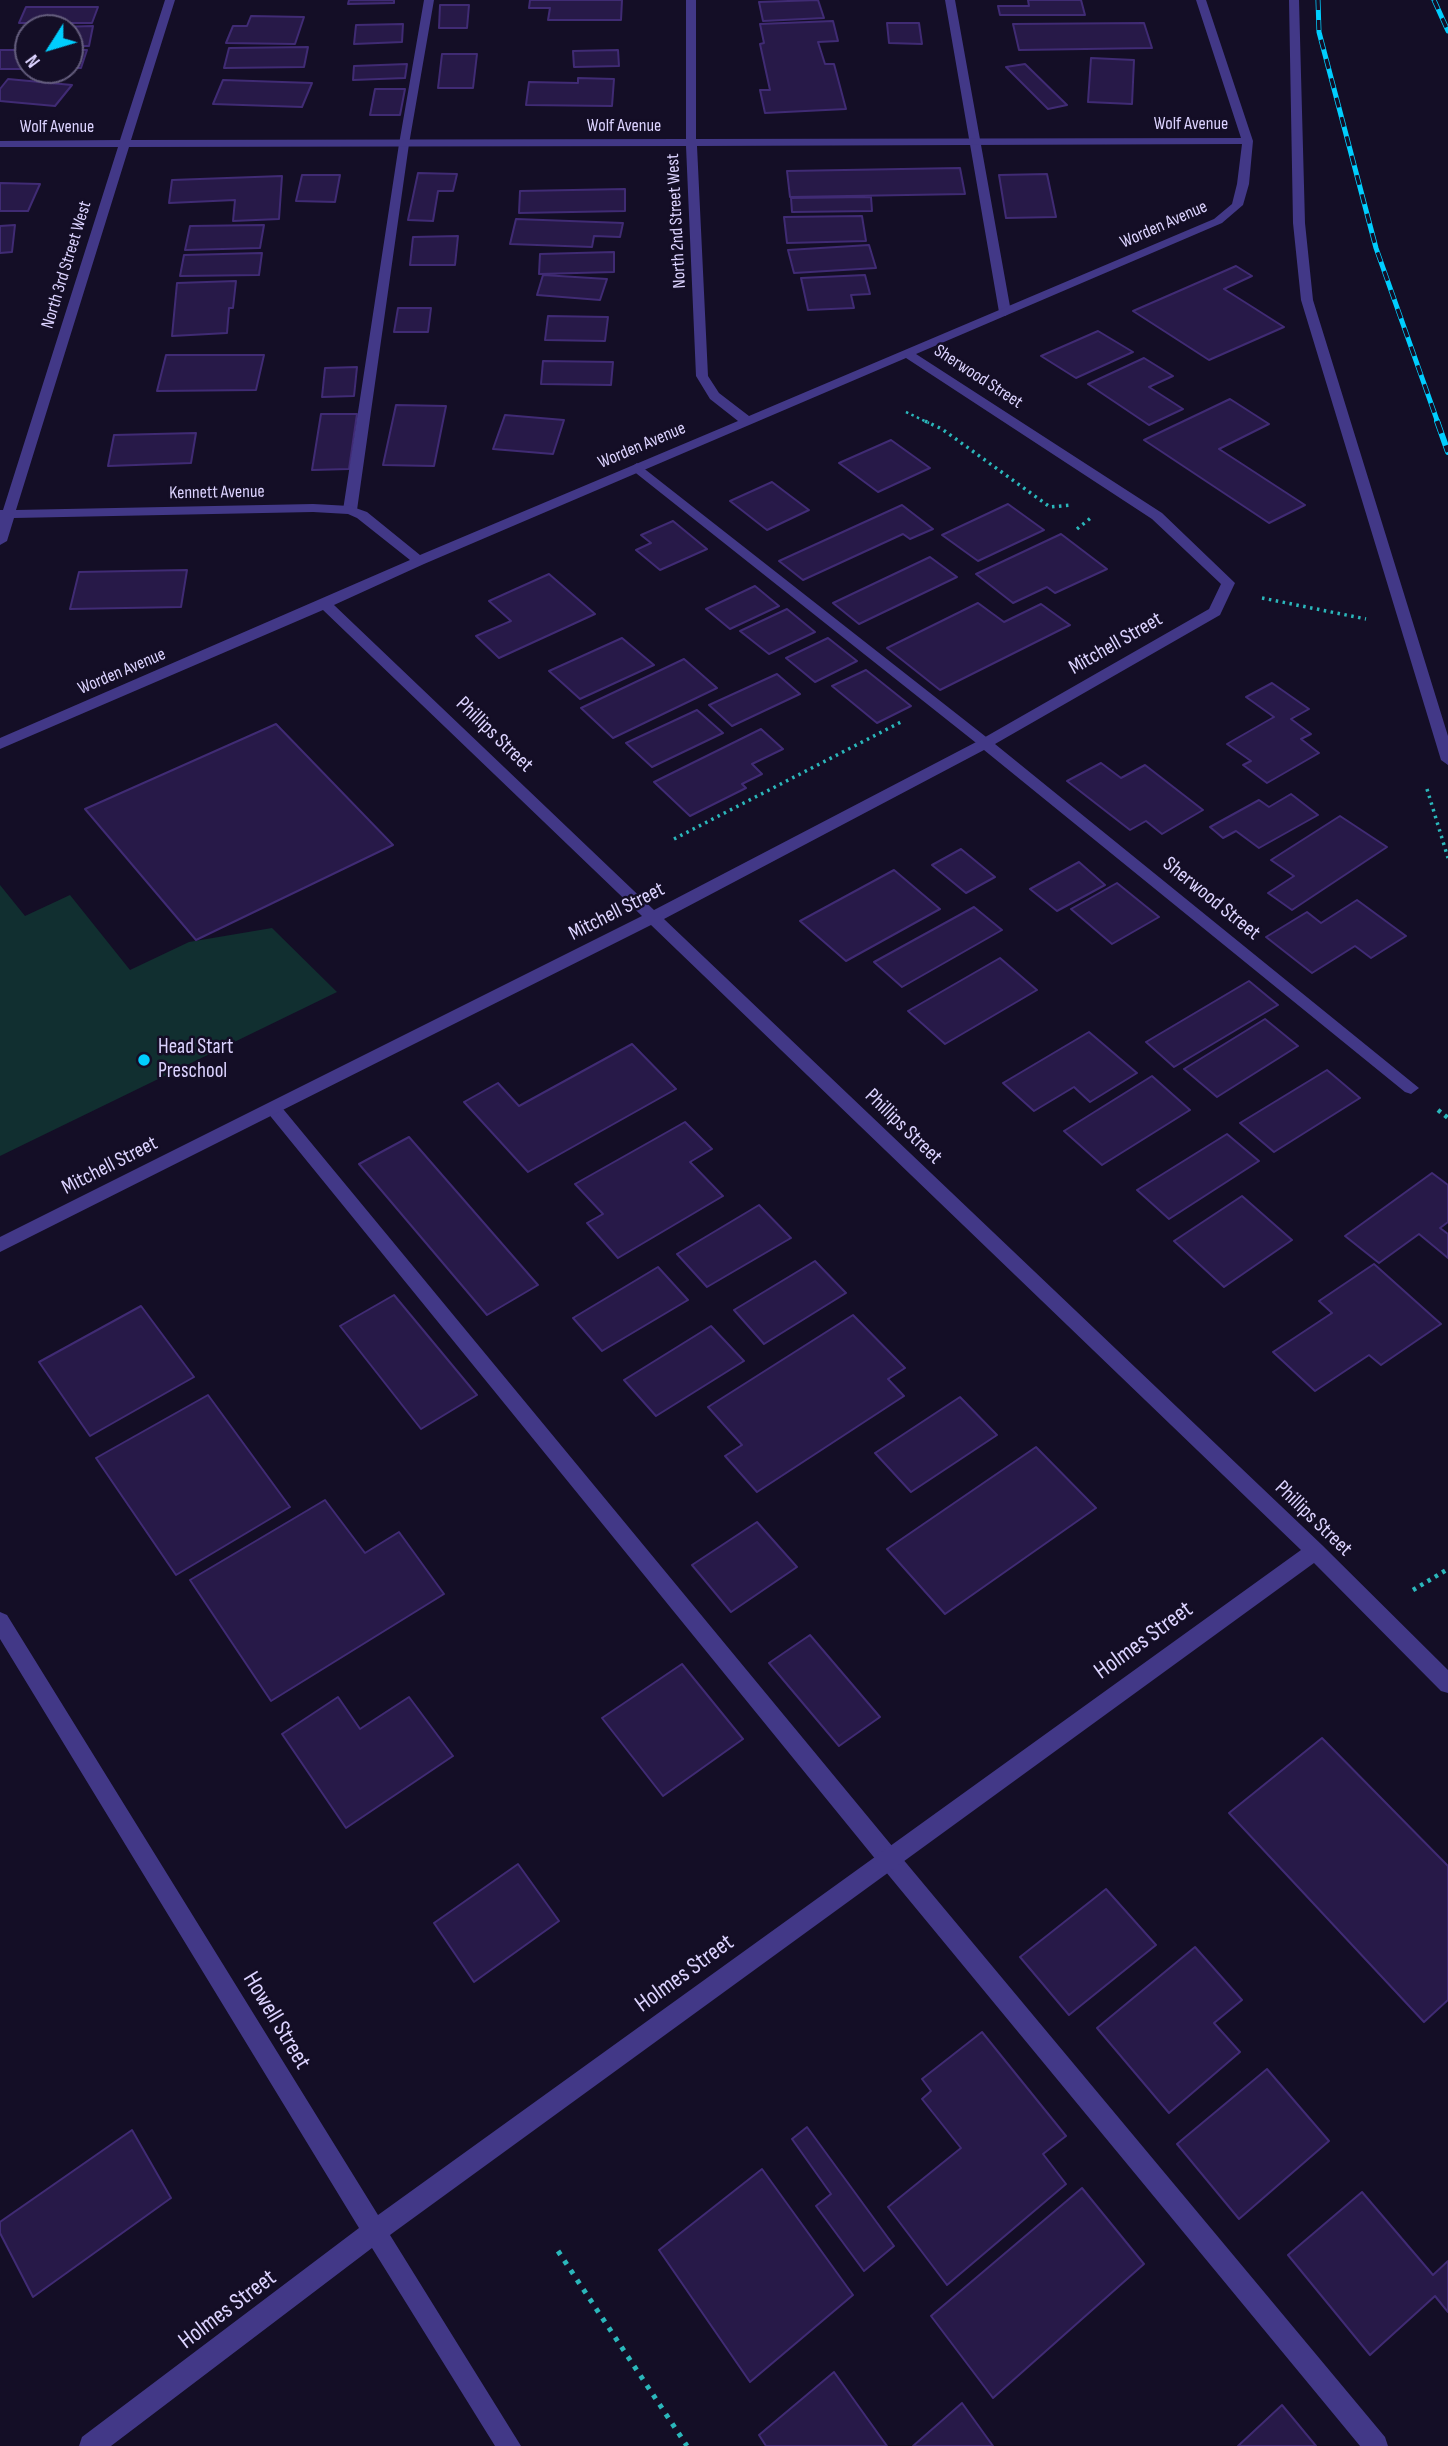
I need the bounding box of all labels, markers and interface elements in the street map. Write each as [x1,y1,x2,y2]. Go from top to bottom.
north arrow [14,14,84,84]
text: N [21,50,46,72]
street label: Wolf Avenue [1154,113,1228,135]
street label: Wolf Avenue [587,115,661,137]
street label: Wolf Avenue [20,116,94,138]
street label: North 2nd Street West [663,153,691,289]
street label: Worden Avenue [1117,196,1211,254]
street label: North 3rd Street West [37,199,97,331]
street label: Sherwood Street [930,340,1026,414]
street label: Worden Avenue [595,418,689,474]
street label: Kennett Avenue [169,481,265,505]
street label: Mitchell Street [1065,607,1167,681]
street label: Worden Avenue [75,644,169,700]
street label: Phillips Street [450,692,538,778]
street label: Sherwood Street [1157,852,1265,946]
street label: Mitchell Street [565,877,669,947]
place label: Head Start Preschool [158,1035,233,1085]
marker: Head Start Preschool [136,1052,152,1068]
street label: Phillips Street [859,1084,947,1170]
street label: Mitchell Street [58,1131,162,1201]
street label: Phillips Street [1269,1476,1357,1562]
street label: Holmes Street [1089,1596,1199,1686]
street label: Holmes Street [630,1929,740,2019]
street label: Howell Street [236,1967,316,2075]
street label: Holmes Street [174,2264,282,2356]

